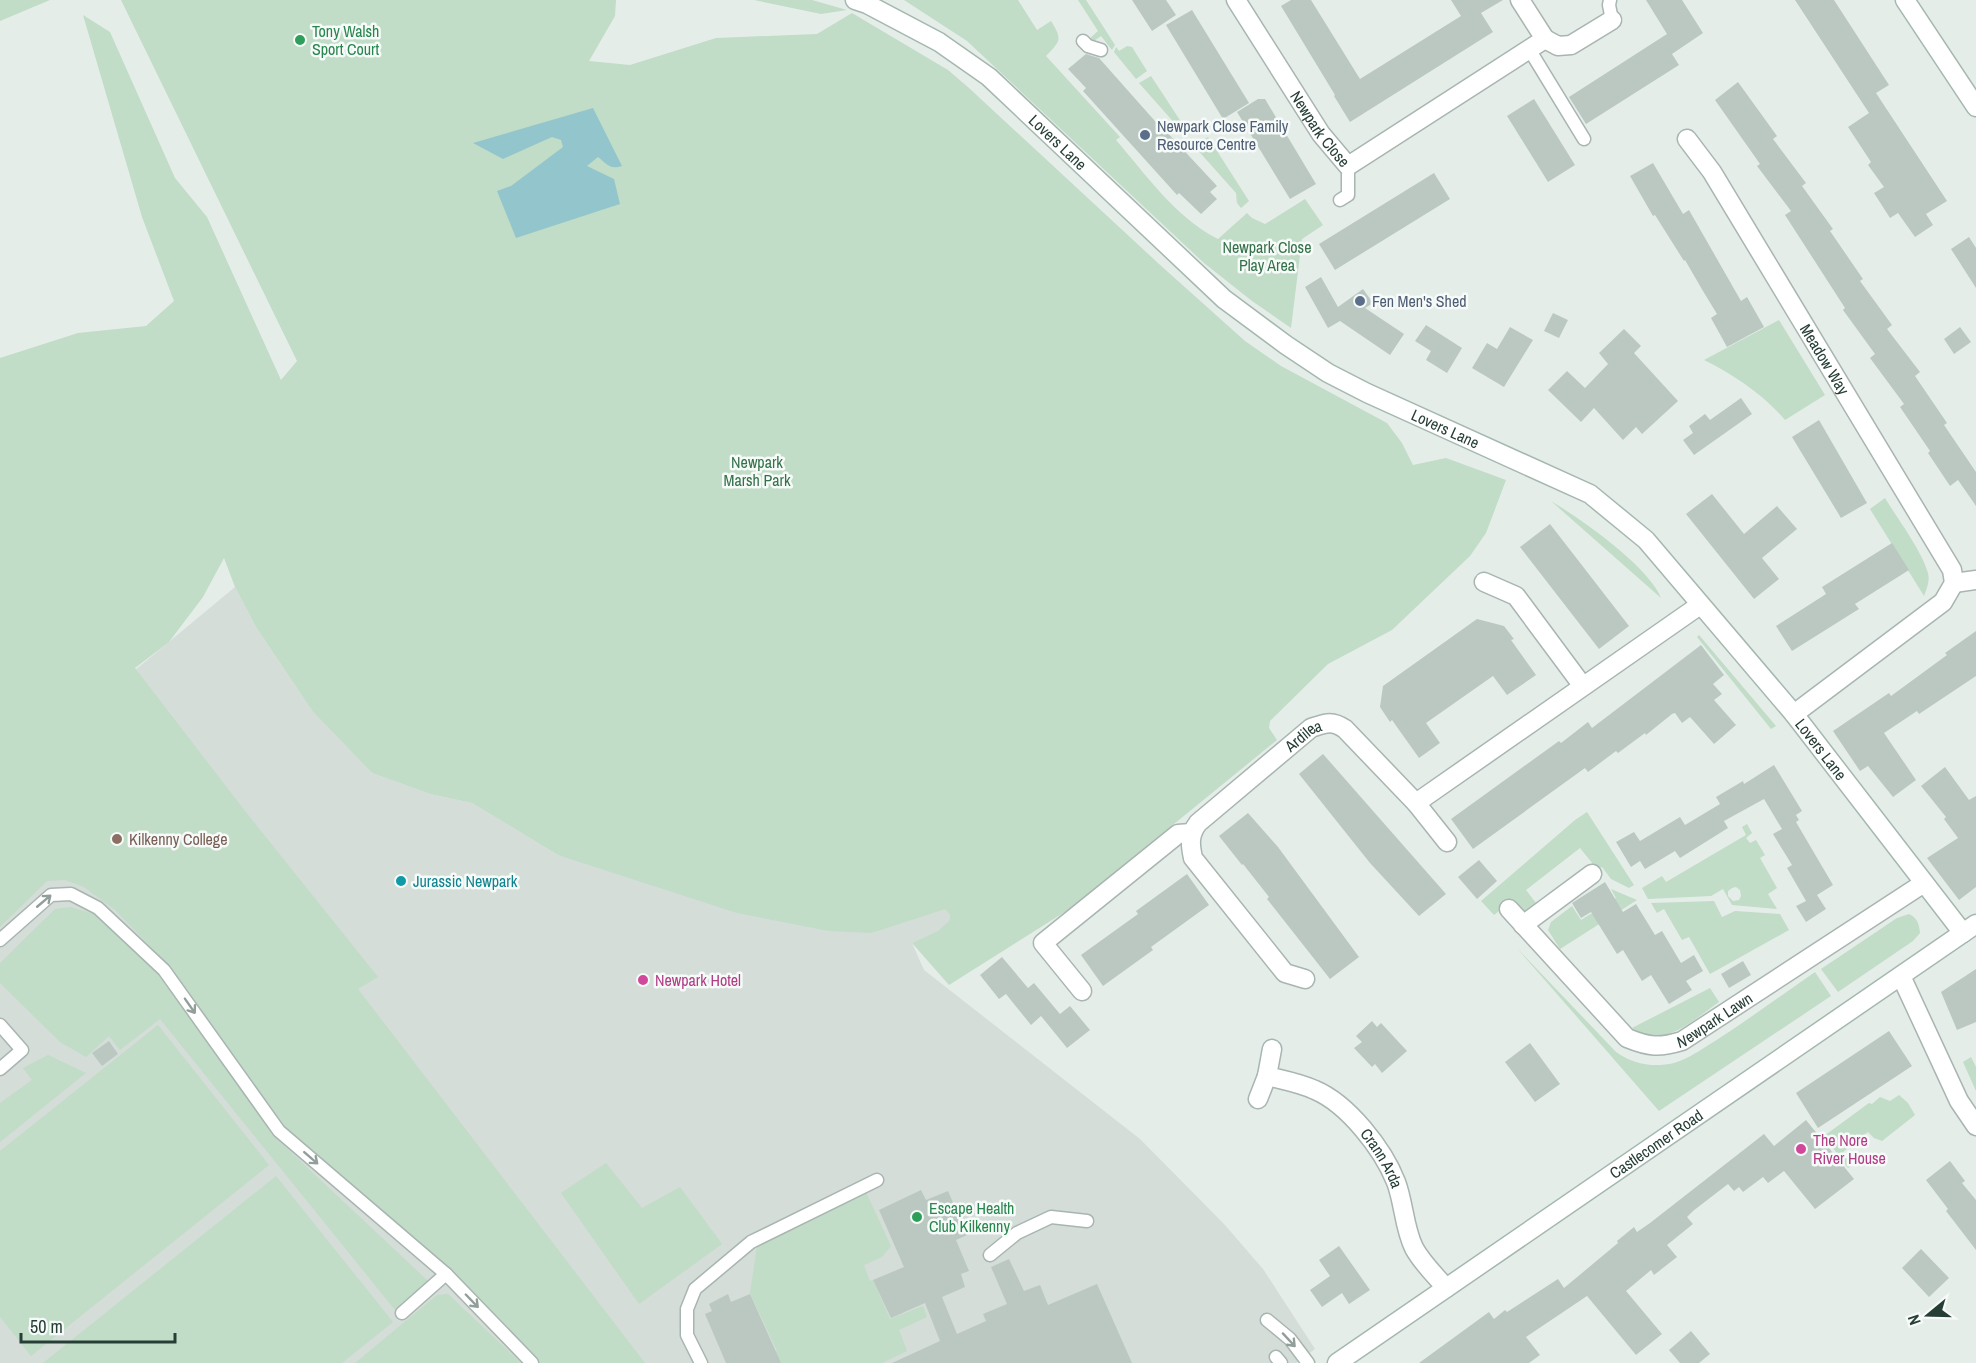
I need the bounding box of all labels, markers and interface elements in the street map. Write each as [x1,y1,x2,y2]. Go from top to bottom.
place label: Tony Walsh Sport Court [312,20,379,60]
marker: Tony Walsh Sport Court [293,33,307,47]
street label: Newpark Close [1285,87,1355,172]
street label: Lovers Lane [1024,109,1092,175]
place label: Newpark Close Family Resource Centre [1157,115,1289,155]
marker: Newpark Close Family Resource Centre [1138,128,1152,142]
park label: Newpark Close Play Area [1223,236,1311,276]
place label: Fen Men's Shed [1372,290,1467,312]
marker: Fen Men's Shed [1353,294,1367,308]
street label: Meadow Way [1795,320,1855,399]
street label: Lovers Lane [1408,404,1483,453]
park label: Newpark Marsh Park [723,451,791,491]
street label: Ardilea [1279,714,1325,757]
street label: Lovers Lane [1790,714,1852,784]
place label: Kilkenny College [129,828,227,850]
marker: Kilkenny College [110,832,124,846]
place label: Jurassic Newpark [413,870,518,892]
marker: Jurassic Newpark [394,874,408,888]
one-way arrow [36,895,52,908]
place label: Newpark Hotel [655,969,741,991]
marker: Newpark Hotel [636,973,650,987]
street label: Newpark Lawn [1674,987,1757,1053]
one-way arrow [184,998,196,1014]
street label: Castlecomer Road [1605,1104,1707,1184]
street label: Crann Arda [1356,1123,1408,1191]
place label: The Nore River House [1813,1129,1886,1169]
marker: The Nore River House [1794,1142,1808,1156]
one-way arrow [303,1151,318,1165]
place label: Escape Health Club Kilkenny [929,1197,1014,1237]
marker: Escape Health Club Kilkenny [910,1210,924,1224]
north arrow [1898,1285,1958,1345]
one-way arrow [465,1294,479,1309]
scale bar [21,1306,176,1344]
text: N [1902,1312,1926,1328]
text: 50 m [30,1314,63,1339]
one-way arrow [1282,1332,1297,1347]

